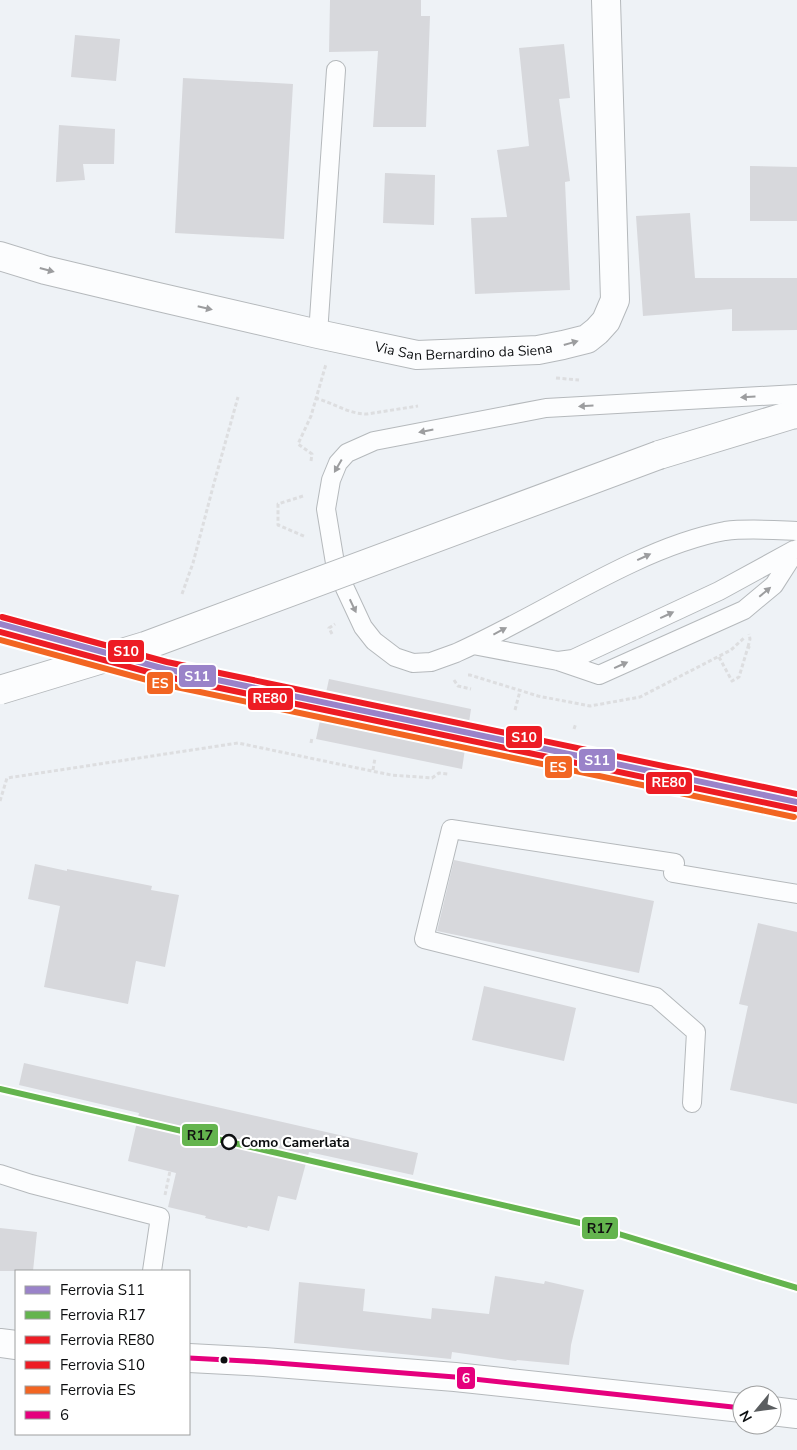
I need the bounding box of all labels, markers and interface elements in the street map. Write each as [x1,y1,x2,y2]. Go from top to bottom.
one-way arrow [39,266,54,274]
one-way arrow [197,304,212,312]
street label: Via San Bernardino da Siena [372,337,554,365]
one-way arrow [564,339,579,347]
one-way arrow [740,394,756,402]
one-way arrow [578,402,594,410]
one-way arrow [417,427,433,435]
one-way arrow [334,458,342,473]
one-way arrow [637,553,651,561]
one-way arrow [758,587,771,598]
one-way arrow [349,599,357,613]
one-way arrow [660,611,674,619]
one-way arrow [492,627,507,635]
line badge: S10 [107,639,145,663]
text: S10 [113,642,139,661]
one-way arrow [614,661,628,669]
line badge: S11 [178,664,217,688]
text: S11 [184,667,210,686]
line badge: ES [146,671,174,695]
text: ES [151,674,169,693]
line badge: RE80 [247,687,294,711]
text: RE80 [253,689,287,708]
line badge: S10 [505,725,543,749]
text: S10 [511,728,537,747]
line badge: S11 [578,748,616,772]
text: S11 [584,751,610,770]
line badge: ES [544,755,573,779]
text: ES [549,758,567,777]
line badge: RE80 [645,771,693,795]
text: RE80 [652,773,686,792]
line badge: R17 [181,1123,219,1147]
text: R17 [187,1126,213,1145]
place label: Como Camerlata [241,1133,350,1152]
marker: Como Camerlata [221,1134,237,1150]
line badge: R17 [581,1216,619,1240]
text: R17 [587,1219,613,1238]
legend [15,1270,190,1435]
text: Ferrovia S11 [60,1280,145,1300]
text: Ferrovia R17 [60,1305,146,1325]
text: Ferrovia RE80 [60,1330,155,1350]
text: Ferrovia S10 [60,1355,145,1375]
unlabelled marker [219,1355,229,1365]
line badge: 6 [456,1366,476,1390]
text: 6 [462,1369,470,1388]
text: Ferrovia ES [60,1380,136,1400]
north arrow [732,1385,782,1435]
text: 6 [60,1405,69,1425]
text: N [735,1407,757,1425]

